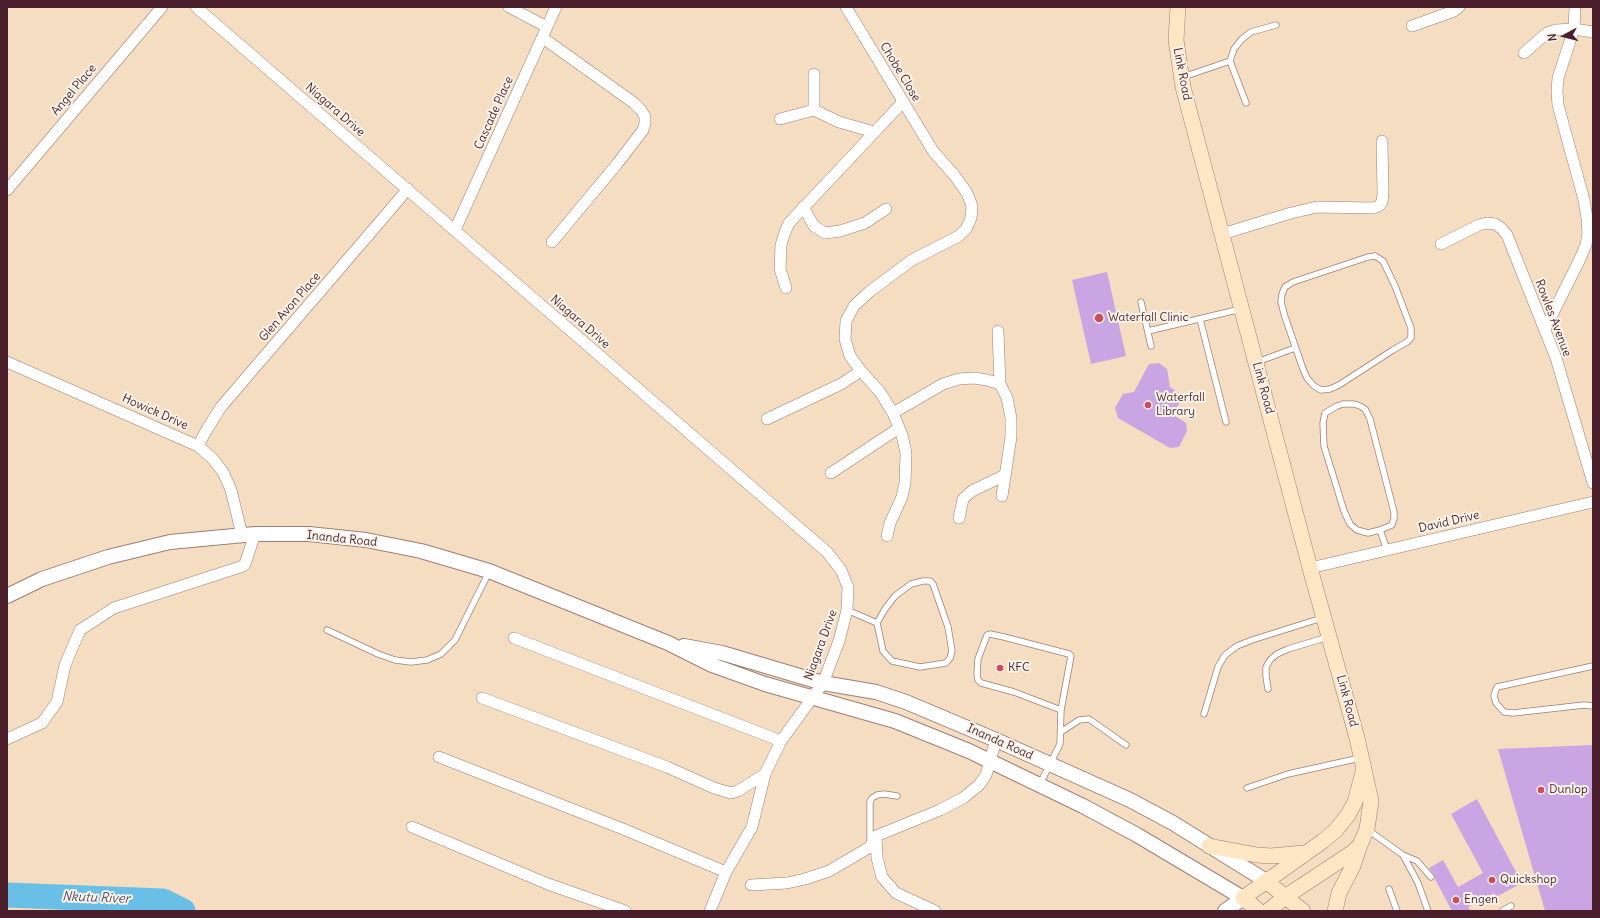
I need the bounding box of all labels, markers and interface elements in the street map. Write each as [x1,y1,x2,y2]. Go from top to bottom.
north arrow [1544,16,1584,56]
text: N [1545,33,1560,42]
street label: Chobe Close [877,40,923,104]
street label: Link Road [1170,46,1194,102]
street label: Angel Place [48,61,100,119]
street label: Cascade Place [471,74,517,152]
street label: Niagara Drive [302,80,368,140]
street label: Glen Avon Place [256,270,324,344]
street label: Rowles Avenue [1532,277,1574,359]
street label: Niagara Drive [547,292,613,352]
place label: Waterfall Clinic [1108,311,1188,325]
marker: Waterfall Clinic [1093,312,1105,324]
street label: Link Road [1249,360,1277,416]
street label: Howick Drive [120,391,190,433]
place label: Waterfall Library [1156,391,1205,419]
marker: Waterfall Library [1143,400,1153,410]
street label: David Drive [1417,508,1481,536]
street label: Inanda Road [306,528,378,550]
street label: Niagara Drive [802,608,840,682]
place label: KFC [1008,661,1030,675]
marker: KFC [995,663,1005,673]
street label: Link Road [1333,673,1361,729]
street label: Inanda Road [965,721,1035,763]
place label: Dunlop [1549,783,1588,797]
marker: Dunlop [1536,785,1546,795]
place label: Quickshop [1500,873,1557,887]
marker: Quickshop [1487,875,1497,885]
water label: Nkutu River [62,889,130,907]
place label: Engen [1464,893,1498,907]
marker: Engen [1451,895,1461,905]

